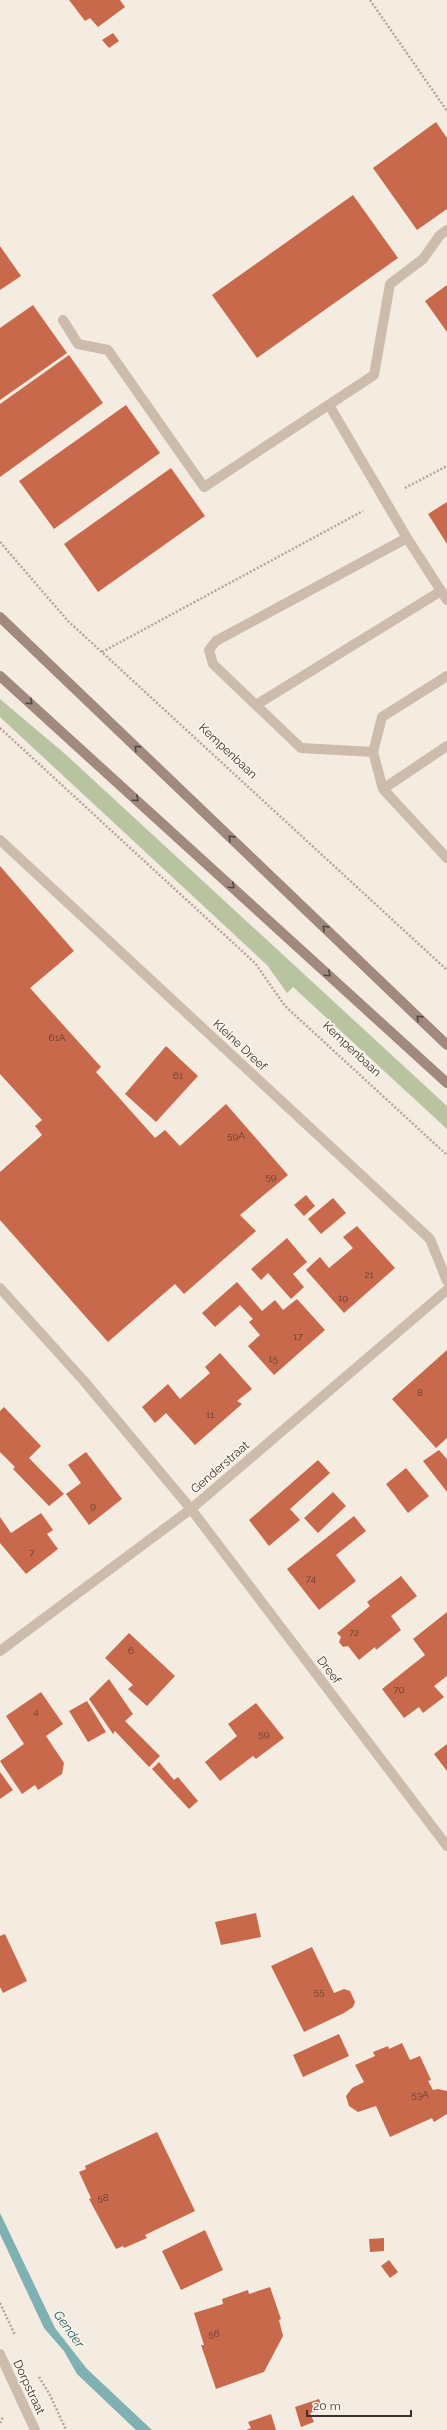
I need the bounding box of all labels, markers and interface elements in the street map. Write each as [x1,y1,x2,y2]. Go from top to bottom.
one-way arrow [25,697,33,704]
street label: Kempenbaan [196,721,260,781]
one-way arrow [134,745,142,753]
one-way arrow [131,794,139,801]
one-way arrow [228,835,236,843]
one-way arrow [227,882,235,889]
one-way arrow [322,925,330,933]
one-way arrow [323,969,331,977]
one-way arrow [416,1015,424,1022]
street label: Kleine Dreef [210,1017,271,1074]
street label: Kempenbaan [320,1019,384,1079]
house number: 61A [48,1032,66,1043]
house number: 61 [173,1070,184,1081]
house number: 59A [227,1130,245,1141]
house number: 59 [265,1171,277,1182]
house number: 21 [364,1269,374,1280]
house number: 19 [338,1292,348,1303]
house number: 17 [293,1331,303,1342]
house number: 15 [268,1353,278,1364]
house number: 8 [417,1387,423,1398]
house number: 11 [206,1409,215,1420]
street label: Genderstraat [188,1438,252,1496]
house number: 9 [90,1500,96,1511]
house number: 7 [29,1547,35,1558]
house number: 74 [306,1573,317,1584]
house number: 72 [349,1627,359,1638]
house number: 6 [128,1645,134,1656]
street label: Dreef [314,1654,344,1687]
house number: 70 [393,1684,405,1695]
house number: 4 [33,1706,39,1717]
house number: 59 [258,1728,270,1739]
house number: 55 [314,1986,325,1997]
house number: 53A [411,2089,429,2100]
house number: 58 [97,2192,109,2203]
water label: Gender [50,2307,88,2351]
house number: 56 [208,2328,220,2339]
street label: Dorpstraat [10,2358,48,2416]
scale bar [307,2392,411,2418]
text: 20 m [313,2399,341,2413]

